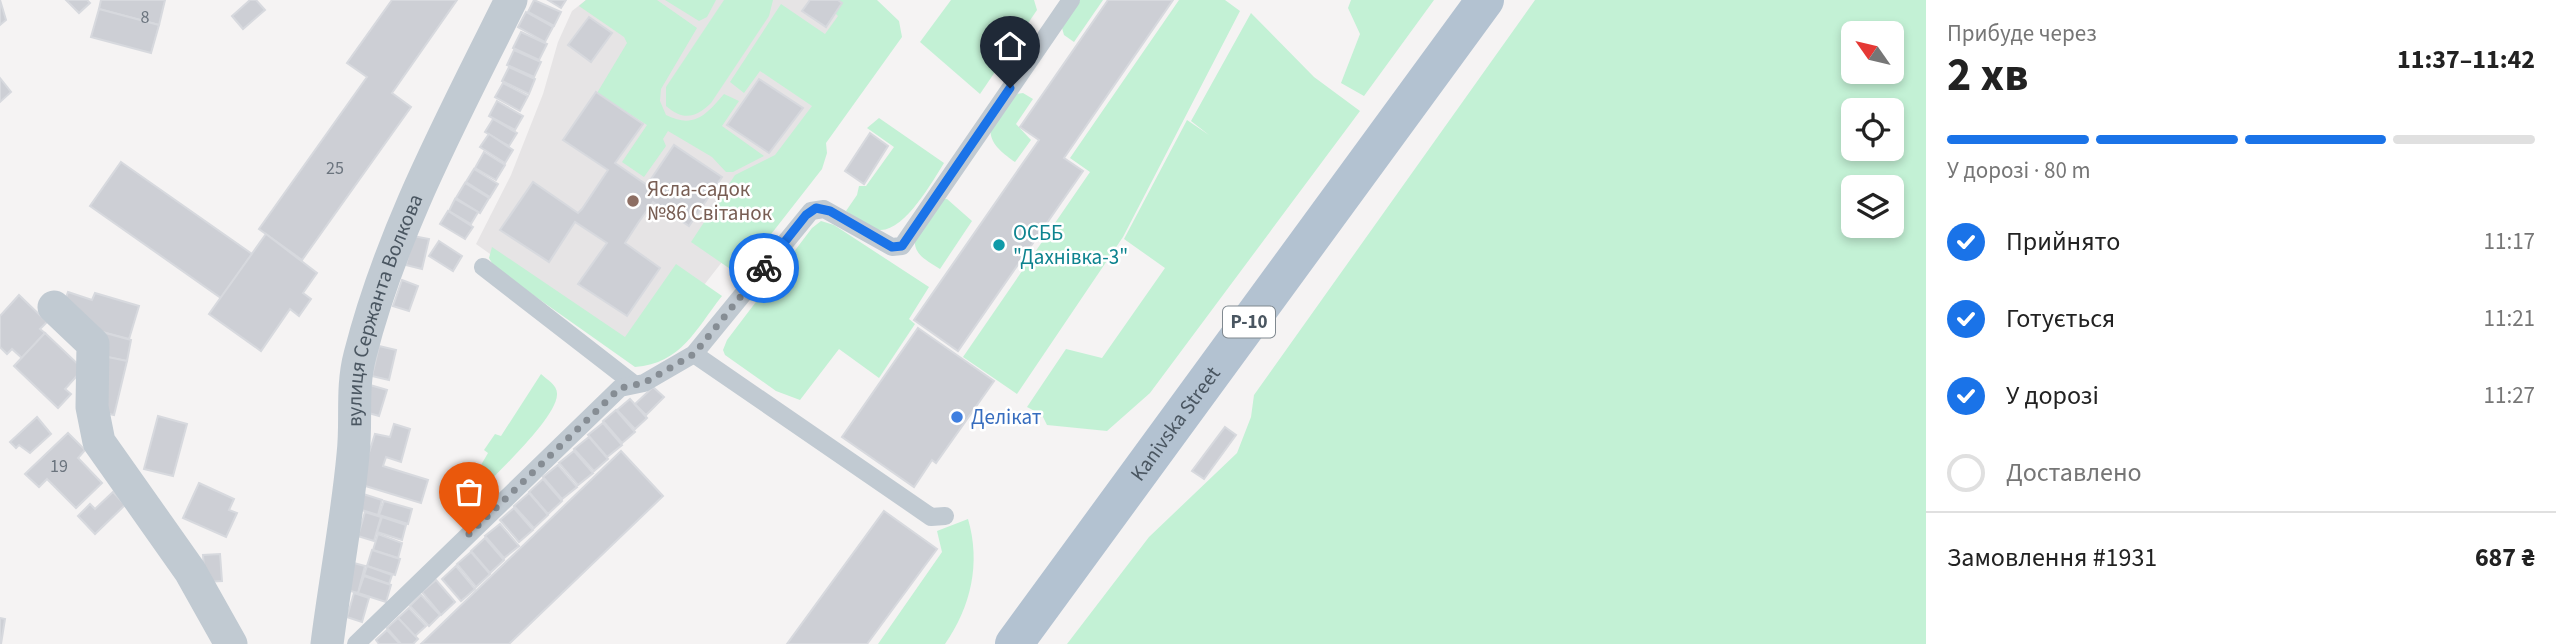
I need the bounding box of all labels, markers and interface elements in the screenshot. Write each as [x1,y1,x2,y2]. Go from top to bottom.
house number: 8 [141,5,150,30]
pin [980,16,1040,88]
text: Прибуде через [1947,17,2097,50]
north arrow [1841,21,1904,84]
map controls [1841,21,1904,238]
icon: home [991,27,1029,65]
text: 11:37–11:42 [2397,41,2535,78]
text: 2 хв [1947,43,2028,108]
button: locate [1841,98,1904,161]
text: У дорозі · 80 m [1947,154,2091,187]
house number: 25 [326,156,344,181]
place label: Ясла-садок №86 Світанок [647,174,773,228]
button: layers [1841,175,1904,238]
street label: вулиця Сержанта Волкова [340,189,430,427]
marker: Ясла-садок №86 Світанок [625,193,641,209]
place label: ОСББ "Дахнівка-3" [1013,218,1128,272]
icon: check [1947,223,1985,261]
text: Прийнято [2006,223,2120,260]
text: 11:17 [2484,225,2535,258]
courier [729,233,799,303]
marker: ОСББ "Дахнівка-3" [991,237,1007,253]
icon: bike [745,249,783,287]
icon: check [1947,300,1985,338]
text: Готується [2006,300,2115,337]
text: 11:21 [2484,302,2535,335]
road number: Р-10 [1223,306,1275,338]
street label: Kanivska Street [1123,360,1227,487]
icon: check [1947,377,1985,415]
text: У дорозі [2006,377,2099,414]
text: 11:27 [2484,379,2535,412]
place label: Делікат [971,402,1042,432]
marker: Делікат [949,409,965,425]
house number: 19 [50,454,68,479]
text: Доставлено [2006,454,2142,491]
pin [439,462,499,534]
icon: bag [450,473,488,511]
text: Замовлення #1931 [1947,539,2157,576]
text: 687 ₴ [2475,539,2535,576]

